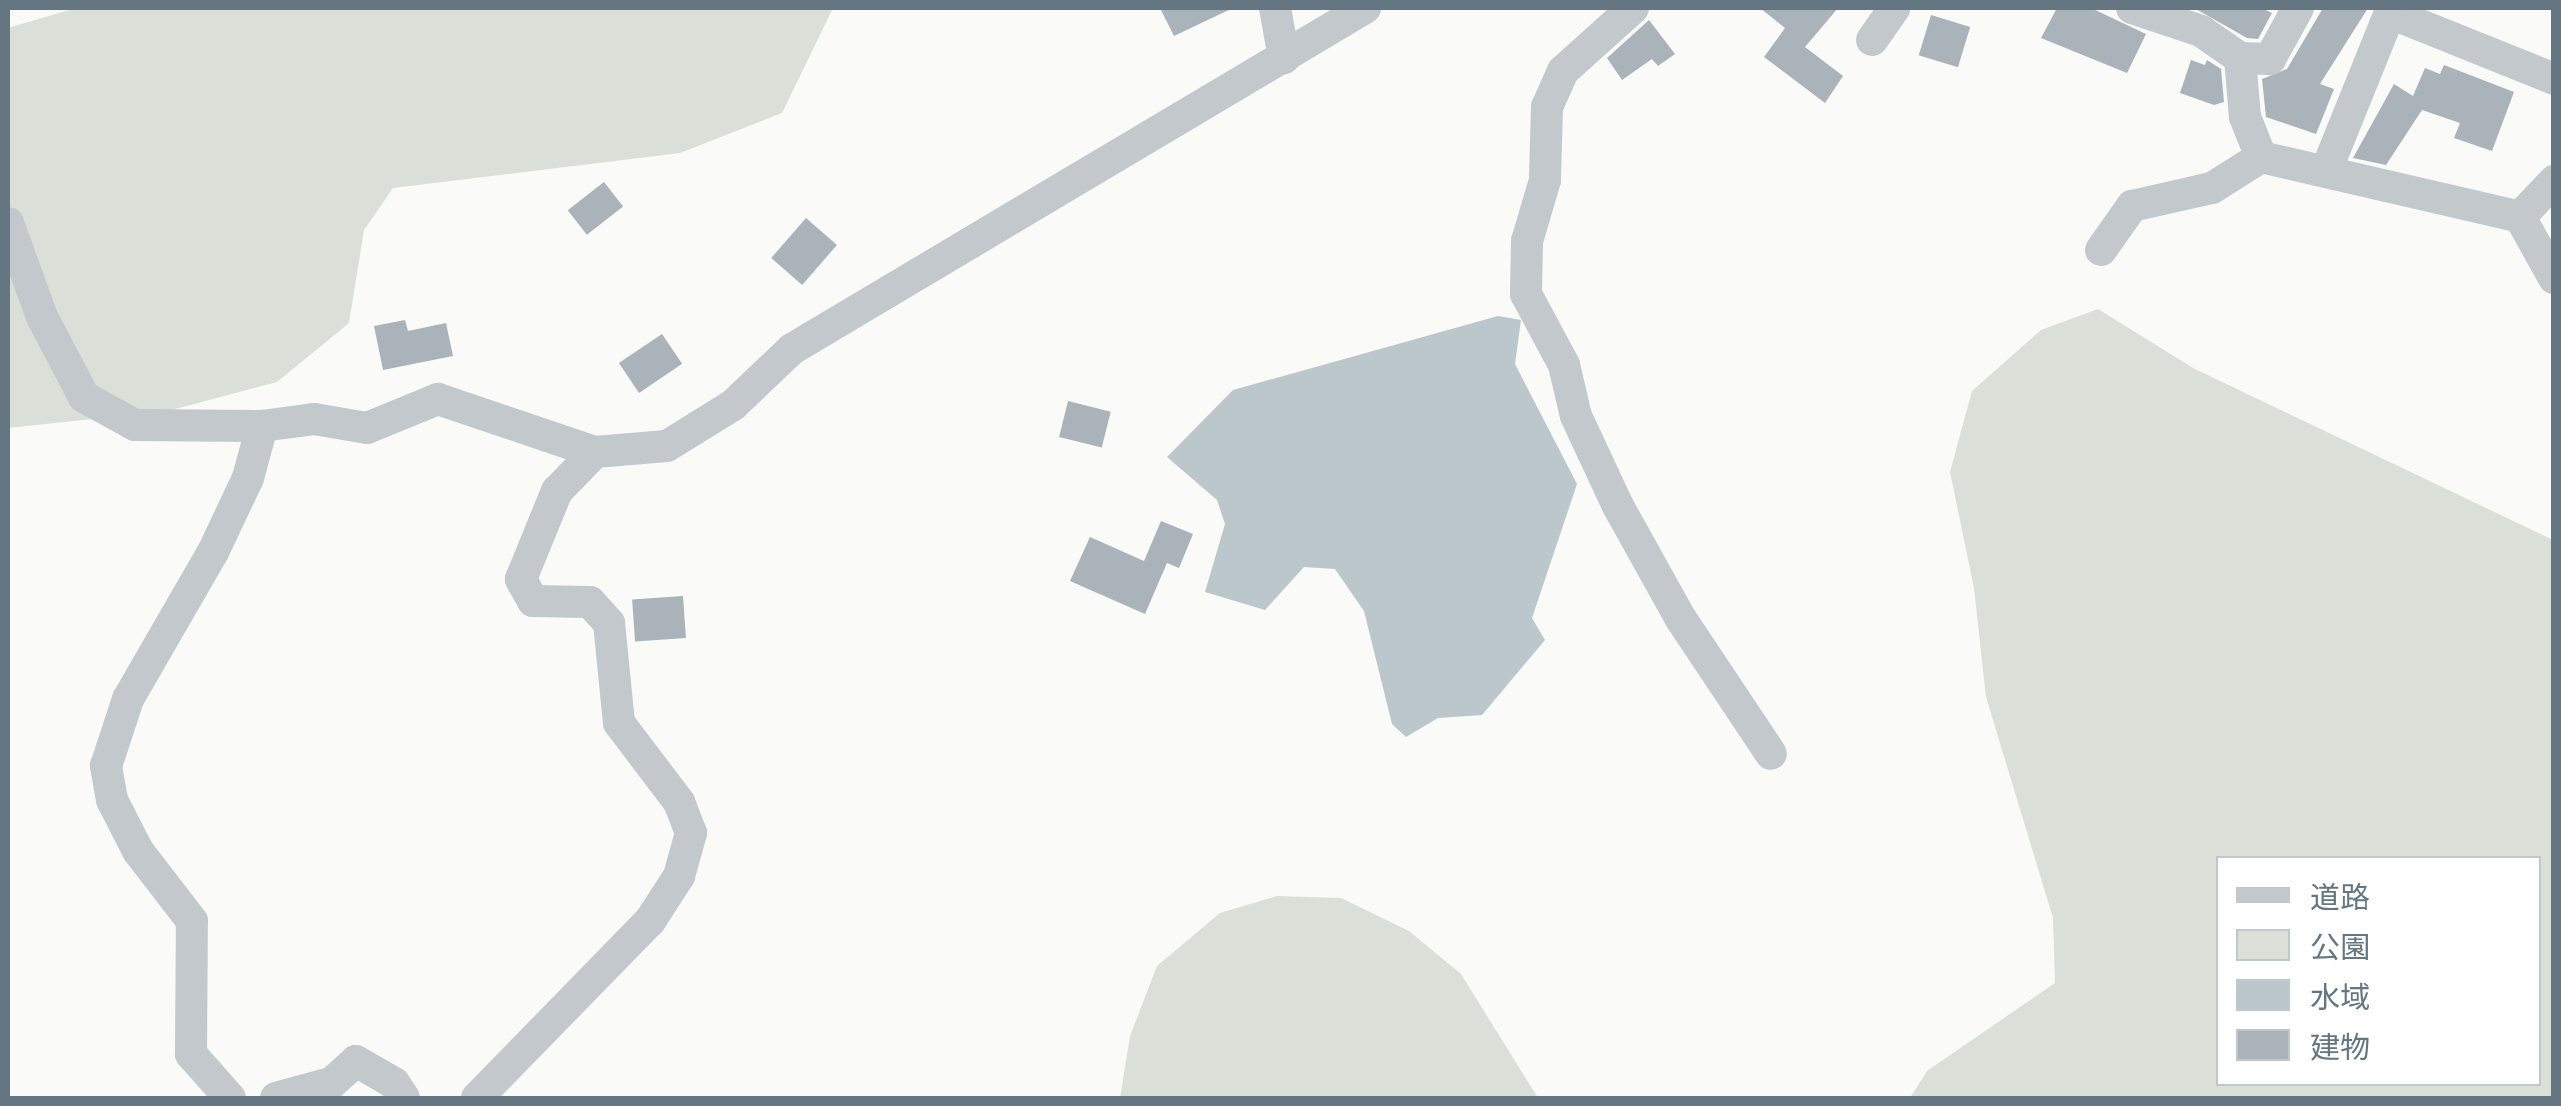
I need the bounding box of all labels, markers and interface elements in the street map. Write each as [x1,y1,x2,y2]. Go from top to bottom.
legend [2216,856,2541,1086]
text: 道路 [2310,880,2370,916]
text: 公園 [2310,930,2370,966]
text: 水域 [2310,980,2370,1016]
text: 建物 [2310,1030,2370,1066]

